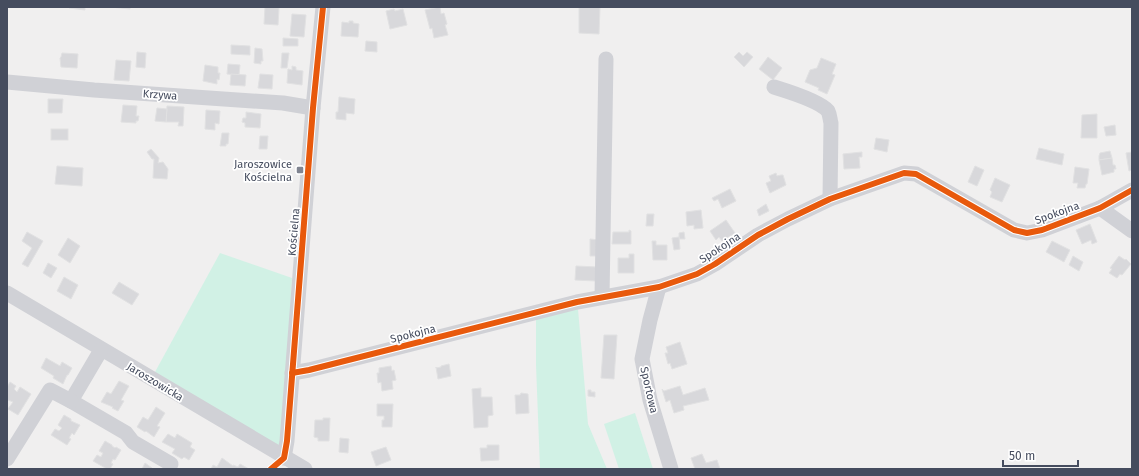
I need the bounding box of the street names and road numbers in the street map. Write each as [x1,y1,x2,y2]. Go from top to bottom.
street label: Krzywa [142,87,178,103]
street label: Spokojna [1033,199,1081,227]
street label: Kościelna [285,208,303,256]
street label: Spokojna [697,230,743,266]
street label: Spokojna [389,322,437,346]
street label: Jaroszowicka [124,360,186,404]
street label: Sportowa [637,366,661,414]

